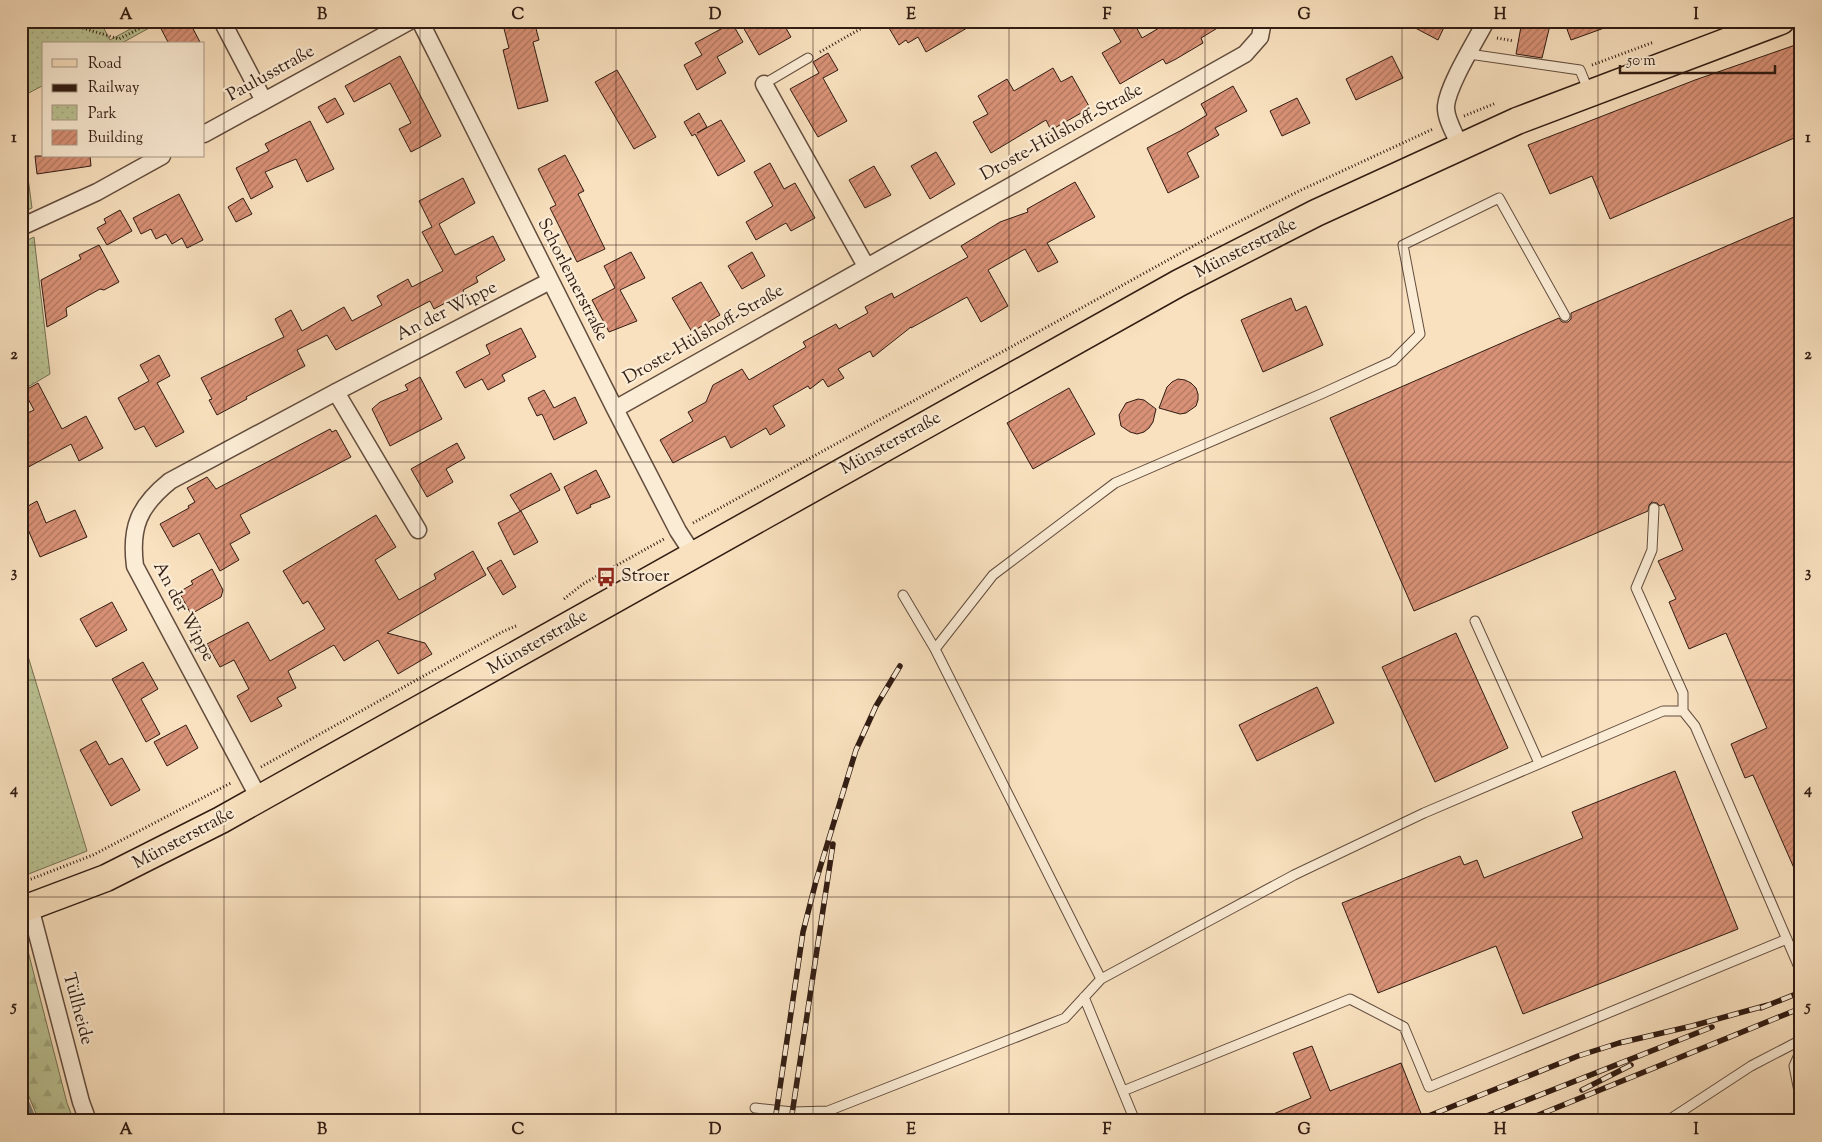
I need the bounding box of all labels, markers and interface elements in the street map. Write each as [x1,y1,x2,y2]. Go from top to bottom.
text: A [120,4,133,27]
text: B [317,4,327,27]
text: C [512,4,525,27]
text: D [709,4,722,27]
text: E [906,4,916,27]
text: F [1103,4,1112,27]
text: G [1297,4,1311,27]
text: H [1494,4,1507,27]
text: I [1693,4,1699,27]
street label: Paulusstraße [222,39,320,109]
legend [42,42,205,158]
scale bar [1620,42,1774,74]
text: 50 m [1626,51,1656,72]
text: Road [88,54,122,75]
text: Railway [88,78,140,99]
street label: Droste-Hülshoff-Straße [976,78,1148,188]
text: Park [88,104,117,125]
text: 1 [11,127,17,150]
text: 1 [1805,127,1811,150]
text: Building [88,128,143,149]
street label: Münsterstraße [1190,212,1302,286]
street label: Schorlemerstraße [530,214,614,346]
street label: An der Wippe [392,275,502,349]
street label: Droste-Hülshoff-Straße [619,278,789,392]
text: 2 [10,344,18,367]
text: 2 [1804,344,1812,367]
street label: Münsterstraße [836,406,946,482]
street label: An der Wippe [146,557,220,667]
text: 3 [11,562,18,585]
text: 3 [1805,562,1812,585]
place label: Stroer [621,564,670,590]
bus stop icon: Stroer [595,566,617,588]
street label: Münsterstraße [483,604,593,682]
text: 4 [9,779,18,802]
text: 4 [1803,779,1812,802]
street label: Münsterstraße [129,801,239,877]
street label: Tüllheide [55,970,99,1048]
text: 5 [9,996,17,1019]
text: 5 [1803,996,1811,1019]
text: A [120,1119,133,1142]
text: B [317,1119,327,1142]
text: C [512,1119,525,1142]
text: D [709,1119,722,1142]
text: E [906,1119,916,1142]
text: F [1103,1119,1112,1142]
text: G [1297,1119,1311,1142]
text: H [1494,1119,1507,1142]
text: I [1693,1119,1699,1142]

